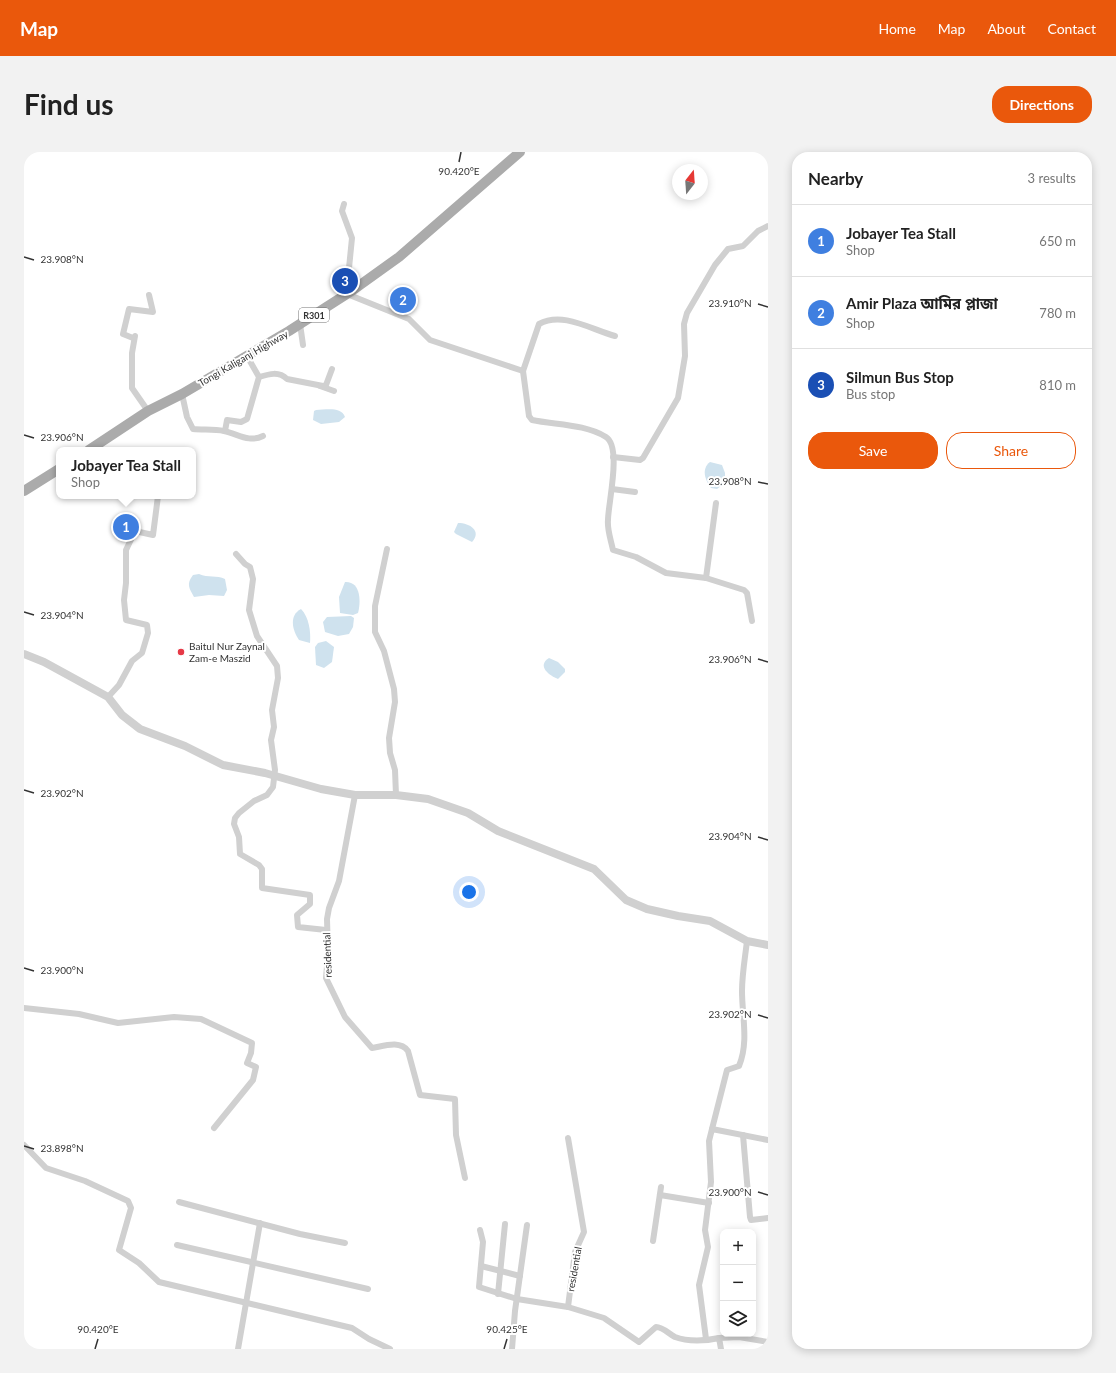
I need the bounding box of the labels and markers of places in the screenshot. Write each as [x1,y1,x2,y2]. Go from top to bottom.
pin: 3 [332,266,358,296]
pin: 2 [390,285,416,315]
pin: 1 [113,512,139,542]
place label: Baitul Nur Zaynal Zam-e Maszid [189,640,265,664]
marker: Baitul Nur Zaynal Zam-e Maszid [176,647,186,657]

